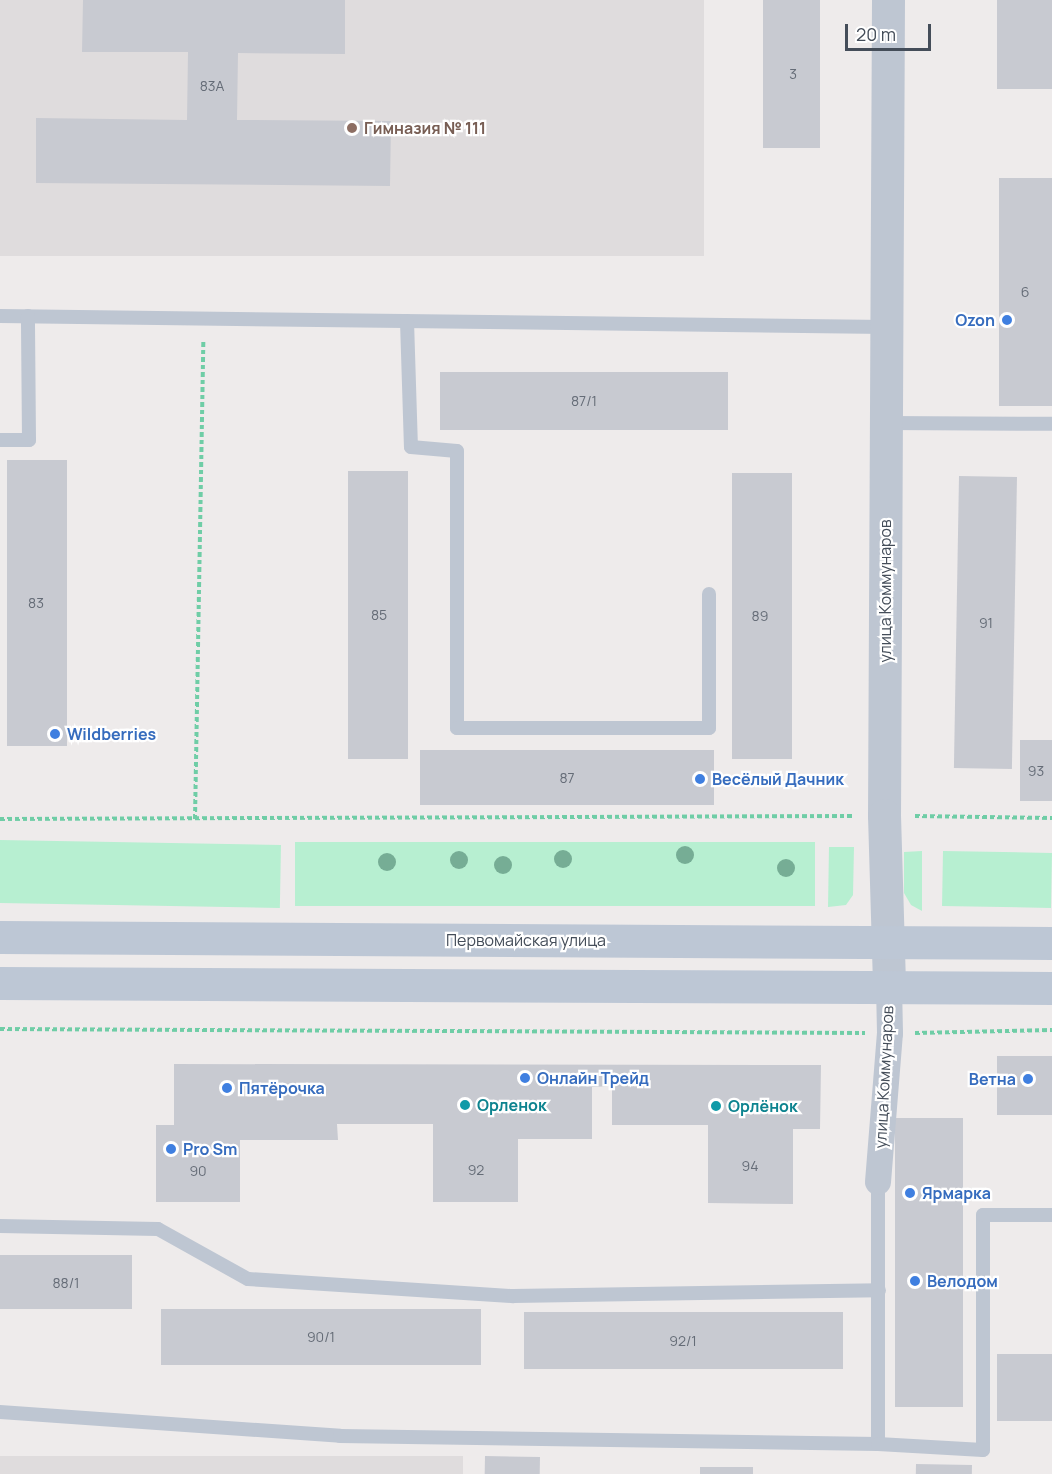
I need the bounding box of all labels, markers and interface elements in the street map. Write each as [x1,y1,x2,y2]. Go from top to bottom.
scale bar [848,12,934,50]
text: 20 m [856,22,896,46]
house number: 3 [789,66,797,82]
house number: 83А [200,78,224,94]
place label: Гимназия № 111 [364,118,486,138]
marker: Гимназия № 111 [345,121,359,135]
house number: 6 [1021,284,1029,300]
place label: Ozon [955,310,995,330]
marker: Ozon [1000,313,1014,327]
house number: 87/1 [571,393,597,409]
street label: улица Коммунаров [875,519,895,663]
house number: 83 [28,595,44,611]
house number: 85 [371,607,387,623]
house number: 89 [752,608,768,624]
house number: 91 [979,615,993,631]
place label: Wildberries [67,724,156,744]
marker: Wildberries [48,727,62,741]
house number: 93 [1028,763,1044,779]
place label: Весёлый Дачник [712,769,844,789]
house number: 87 [559,770,575,786]
marker: Весёлый Дачник [693,772,707,786]
street label: Первомайская улица [446,930,606,950]
street label: улица Коммунаров [871,1005,897,1149]
place label: Онлайн Трейд [537,1068,649,1088]
place label: Ветна [969,1069,1016,1089]
marker: Онлайн Трейд [518,1071,532,1085]
marker: Ветна [1021,1072,1035,1086]
place label: Пятёрочка [239,1078,325,1098]
marker: Пятёрочка [220,1081,234,1095]
place label: Орленок [477,1095,547,1115]
place label: Орлёнок [728,1096,798,1116]
marker: Орленок [458,1098,472,1112]
marker: Орлёнок [709,1099,723,1113]
place label: Pro Sm [183,1139,237,1159]
marker: Pro Sm [164,1142,178,1156]
house number: 94 [742,1158,758,1174]
house number: 92 [468,1162,484,1178]
house number: 90 [189,1163,207,1179]
place label: Ярмарка [922,1183,991,1203]
marker: Ярмарка [903,1186,917,1200]
place label: Велодом [927,1271,998,1291]
marker: Велодом [908,1274,922,1288]
house number: 88/1 [52,1275,80,1291]
house number: 90/1 [307,1329,335,1345]
house number: 92/1 [669,1333,697,1349]

